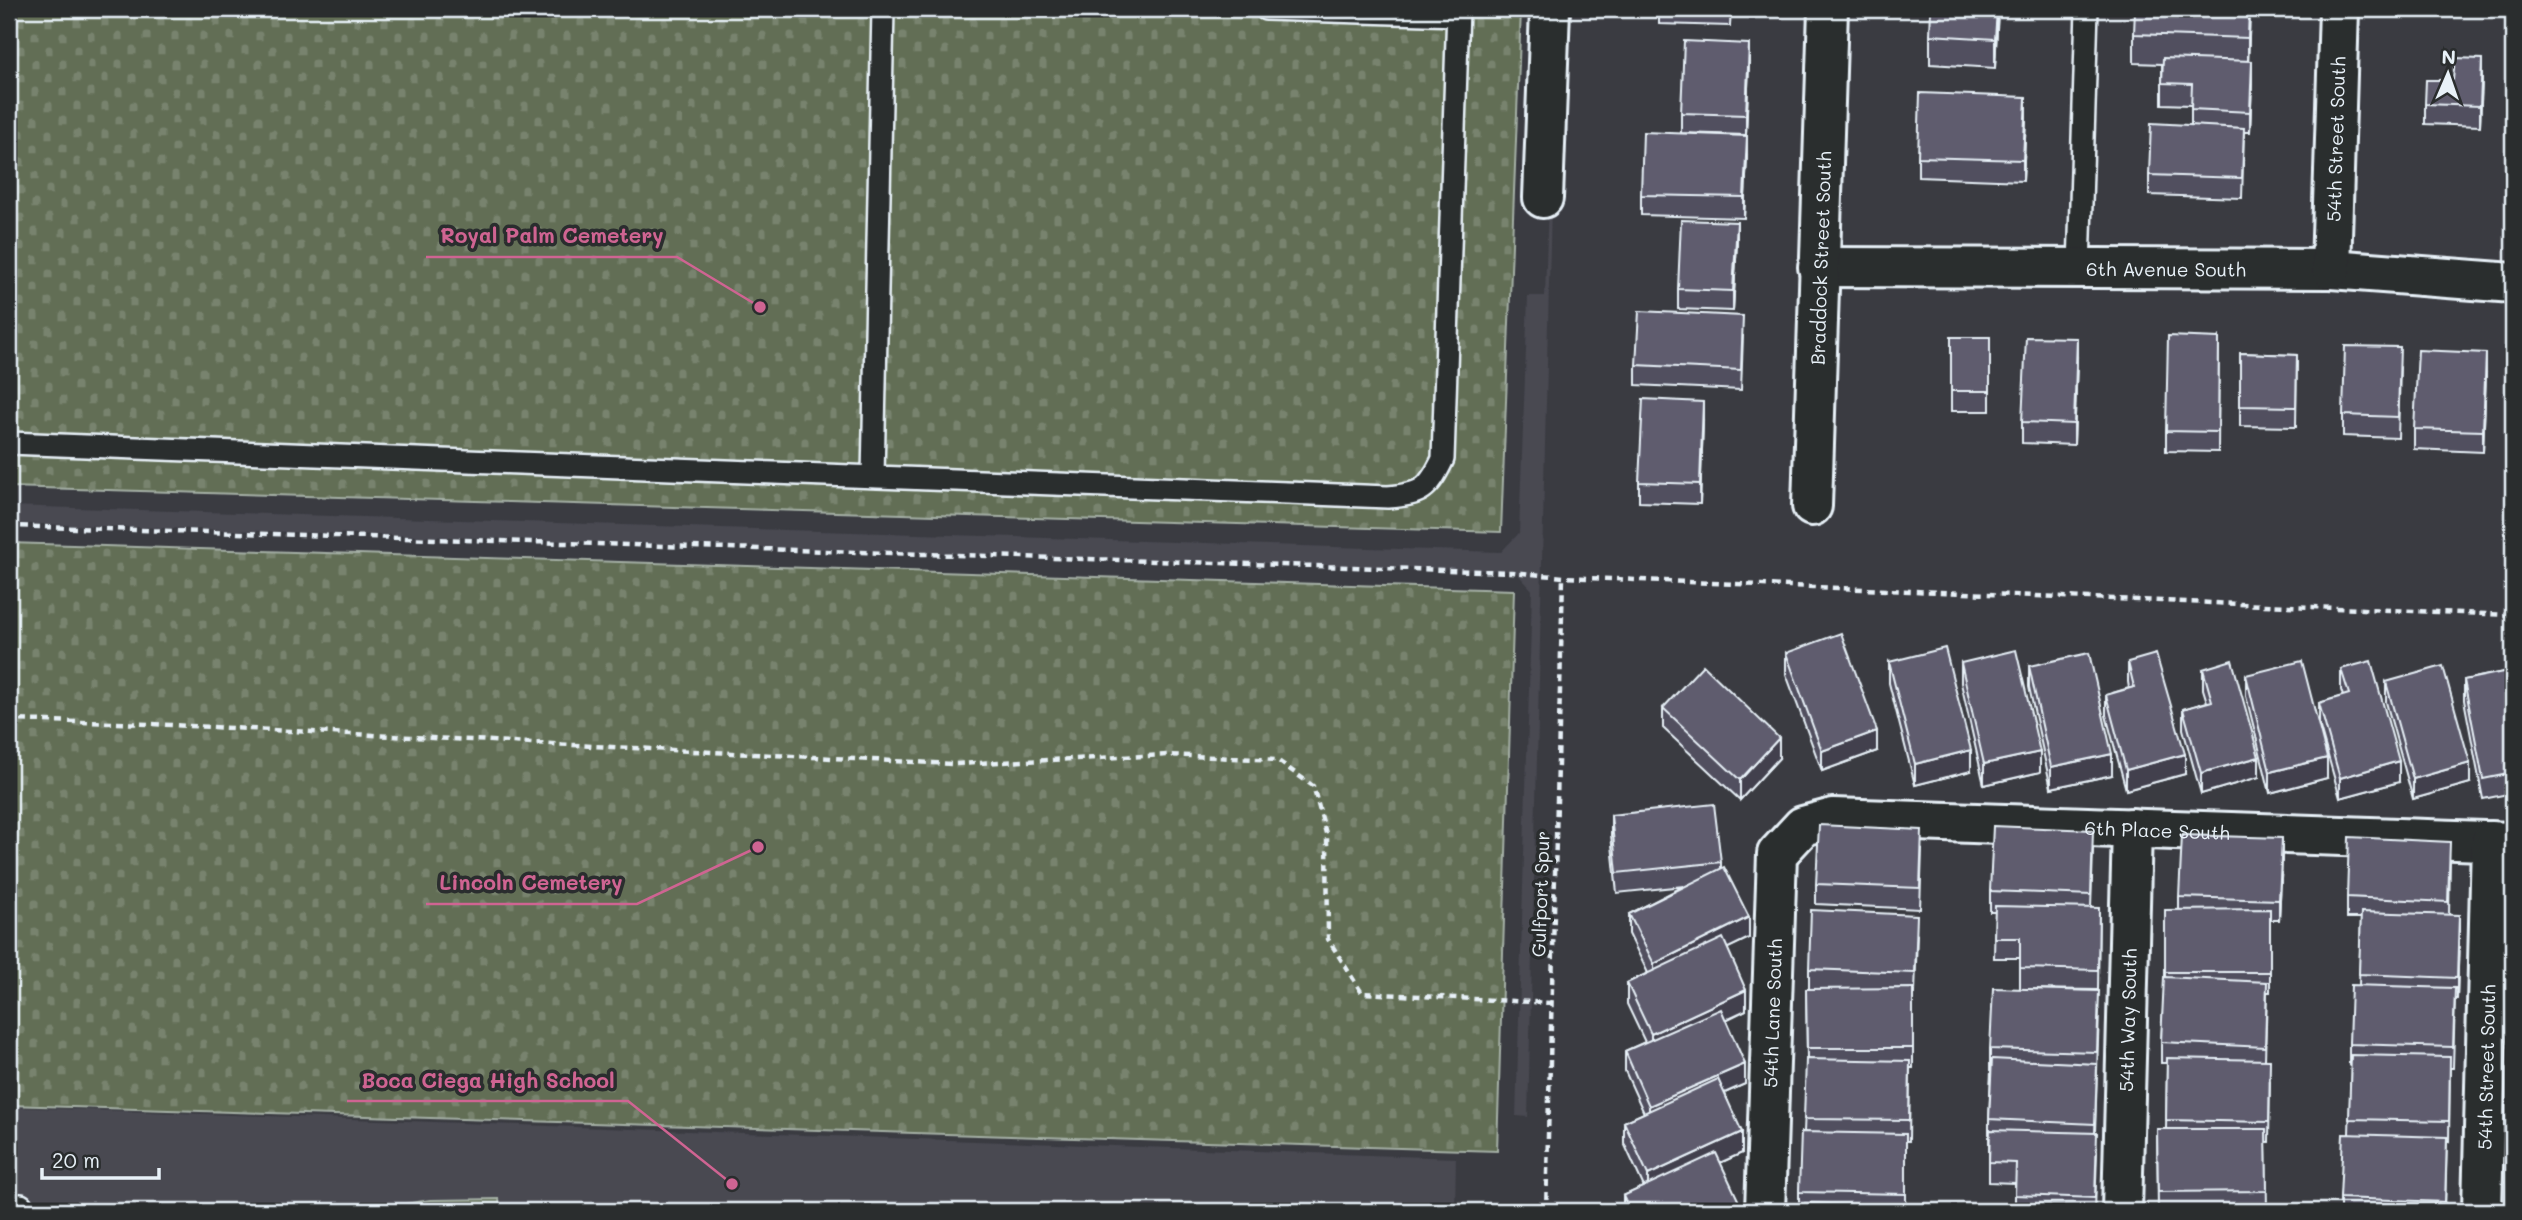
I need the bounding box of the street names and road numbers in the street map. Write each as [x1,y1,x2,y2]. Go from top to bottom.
street label: 54th Street South [2320,56,2350,222]
street label: Braddock Street South [1804,151,1836,366]
street label: 6th Avenue South [2086,256,2246,281]
street label: 6th Place South [2084,814,2230,845]
street label: Gulfport Spur [1525,831,1555,957]
street label: 54th Lane South [1757,938,1787,1088]
street label: 54th Way South [2113,948,2141,1092]
street label: 54th Street South [2471,984,2500,1150]

